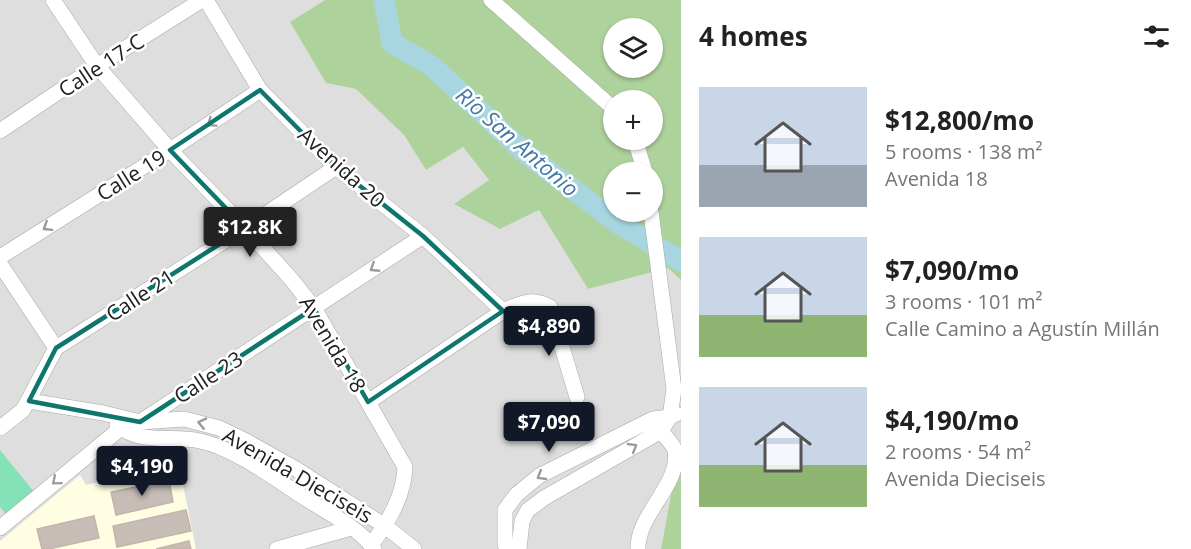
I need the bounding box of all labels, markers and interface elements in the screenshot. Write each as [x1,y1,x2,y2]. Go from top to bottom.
map controls [603,18,663,222]
button: layers [603,18,663,78]
text: 4 homes [699,18,808,54]
icon: filters [1140,20,1173,53]
street label: Calle 17-C [53,27,149,103]
water label: Río San Antonio [450,79,586,203]
button: + [603,90,663,150]
text: $12,800/mo [885,102,1034,138]
icon: home [747,111,819,183]
one-way arrow [207,115,218,126]
street label: Avenida 20 [293,121,391,213]
text: 5 rooms · 138 m² [885,138,1043,165]
street label: Calle 19 [91,143,171,207]
button: − [603,162,663,222]
text: Avenida 18 [885,165,988,192]
pin: $12.8K [201,207,299,258]
text: $12.8K [218,213,282,240]
one-way arrow [43,220,53,232]
text: $7,090/mo [885,252,1019,288]
one-way arrow [370,261,381,272]
icon: home [747,261,819,333]
street label: Calle 21 [100,262,180,328]
text: 3 rooms · 101 m² [885,288,1043,315]
street label: Avenida 18 [293,291,373,397]
pin: $4,890 [500,306,598,357]
text: $4,890 [518,312,580,339]
text: Calle Camino a Agustín Millán [885,315,1160,342]
street label: Calle 23 [168,344,248,410]
pin: $7,090 [500,402,598,453]
text: $4,190/mo [885,402,1019,438]
text: $7,090 [518,408,580,435]
icon: home [747,411,819,483]
one-way arrow [197,418,207,431]
street label: Avenida Dieciseis [218,421,378,529]
text: 2 rooms · 54 m² [885,438,1031,465]
one-way arrow [627,443,637,454]
pin: $4,190 [93,446,191,497]
text: $4,190 [111,452,173,479]
text: Avenida Dieciseis [885,465,1046,492]
one-way arrow [537,468,547,480]
one-way arrow [52,474,63,485]

